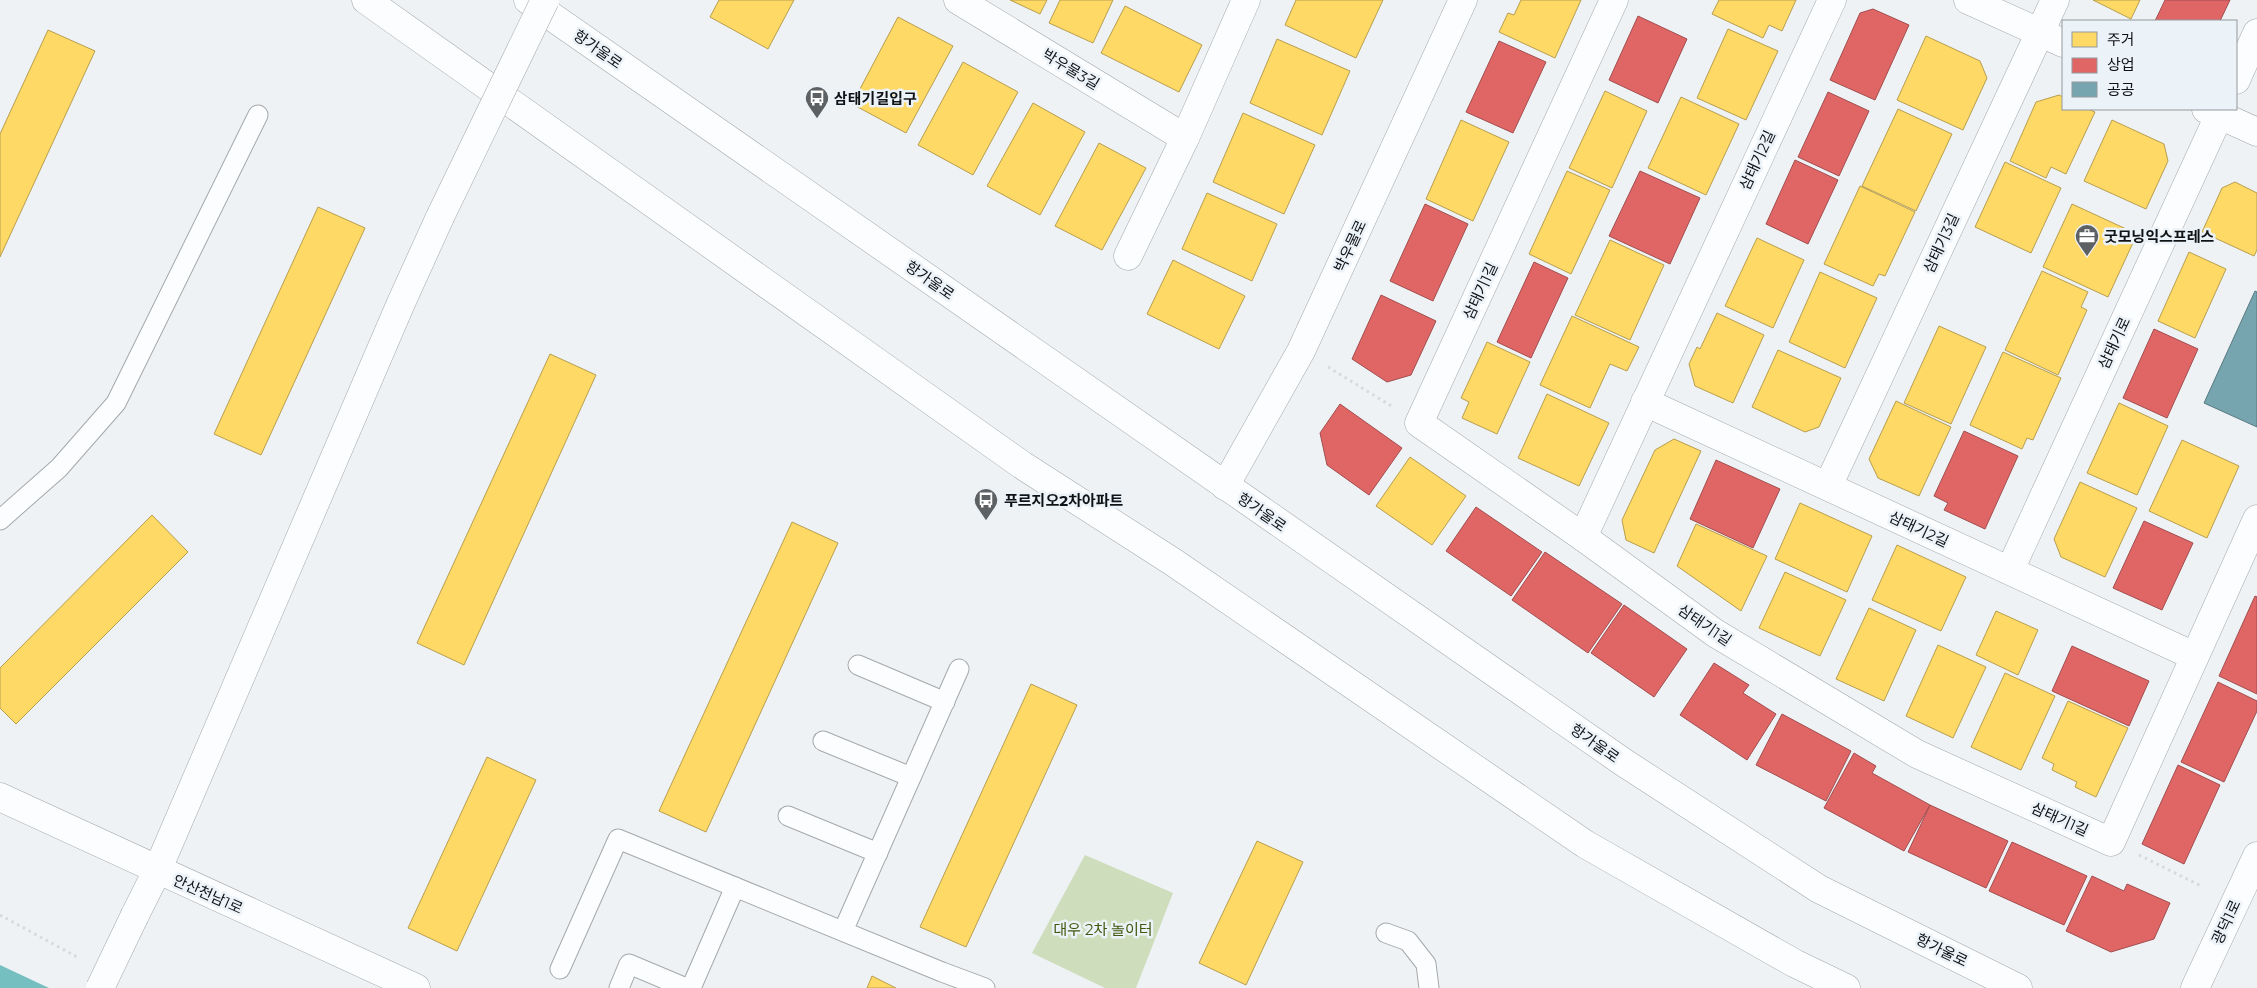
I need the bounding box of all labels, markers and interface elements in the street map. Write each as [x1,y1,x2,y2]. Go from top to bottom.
legend [2062,20,2237,110]
street label: 항가울로 [570,25,626,73]
text: 주거 [2107,30,2135,49]
street label: 박우물3길 [1039,44,1103,94]
text: 상업 [2107,55,2135,74]
text: 공공 [2107,80,2135,99]
bus stop icon: 삼태기길입구 [804,85,830,119]
place label: 삼태기길입구 [834,89,917,108]
street label: 삼태기2길 [1735,127,1779,193]
street label: 삼태기3길 [1919,210,1963,276]
street label: 박우물로 [1330,217,1370,275]
office icon: 굿모닝익스프레스 [2074,223,2100,257]
place label: 굿모닝익스프레스 [2104,227,2215,246]
street label: 항가울로 [902,256,958,304]
street label: 삼태기1길 [1459,260,1501,322]
street label: 삼태기로 [2094,314,2134,372]
bus stop icon: 푸르지오2차아파트 [973,487,999,521]
street label: 항가울로 [1234,488,1290,536]
place label: 푸르지오2차아파트 [1004,491,1123,510]
street label: 삼태기2길 [1886,507,1952,551]
street label: 삼태기1길 [1675,600,1735,650]
street label: 항가울로 [1567,719,1623,767]
street label: 삼태기1길 [2028,798,2092,840]
street label: 안산천남1로 [170,870,246,918]
street label: 광덕1로 [2207,897,2245,947]
park label: 대우 2차 놀이터 [1053,920,1153,939]
street label: 항가울로 [1913,929,1971,971]

